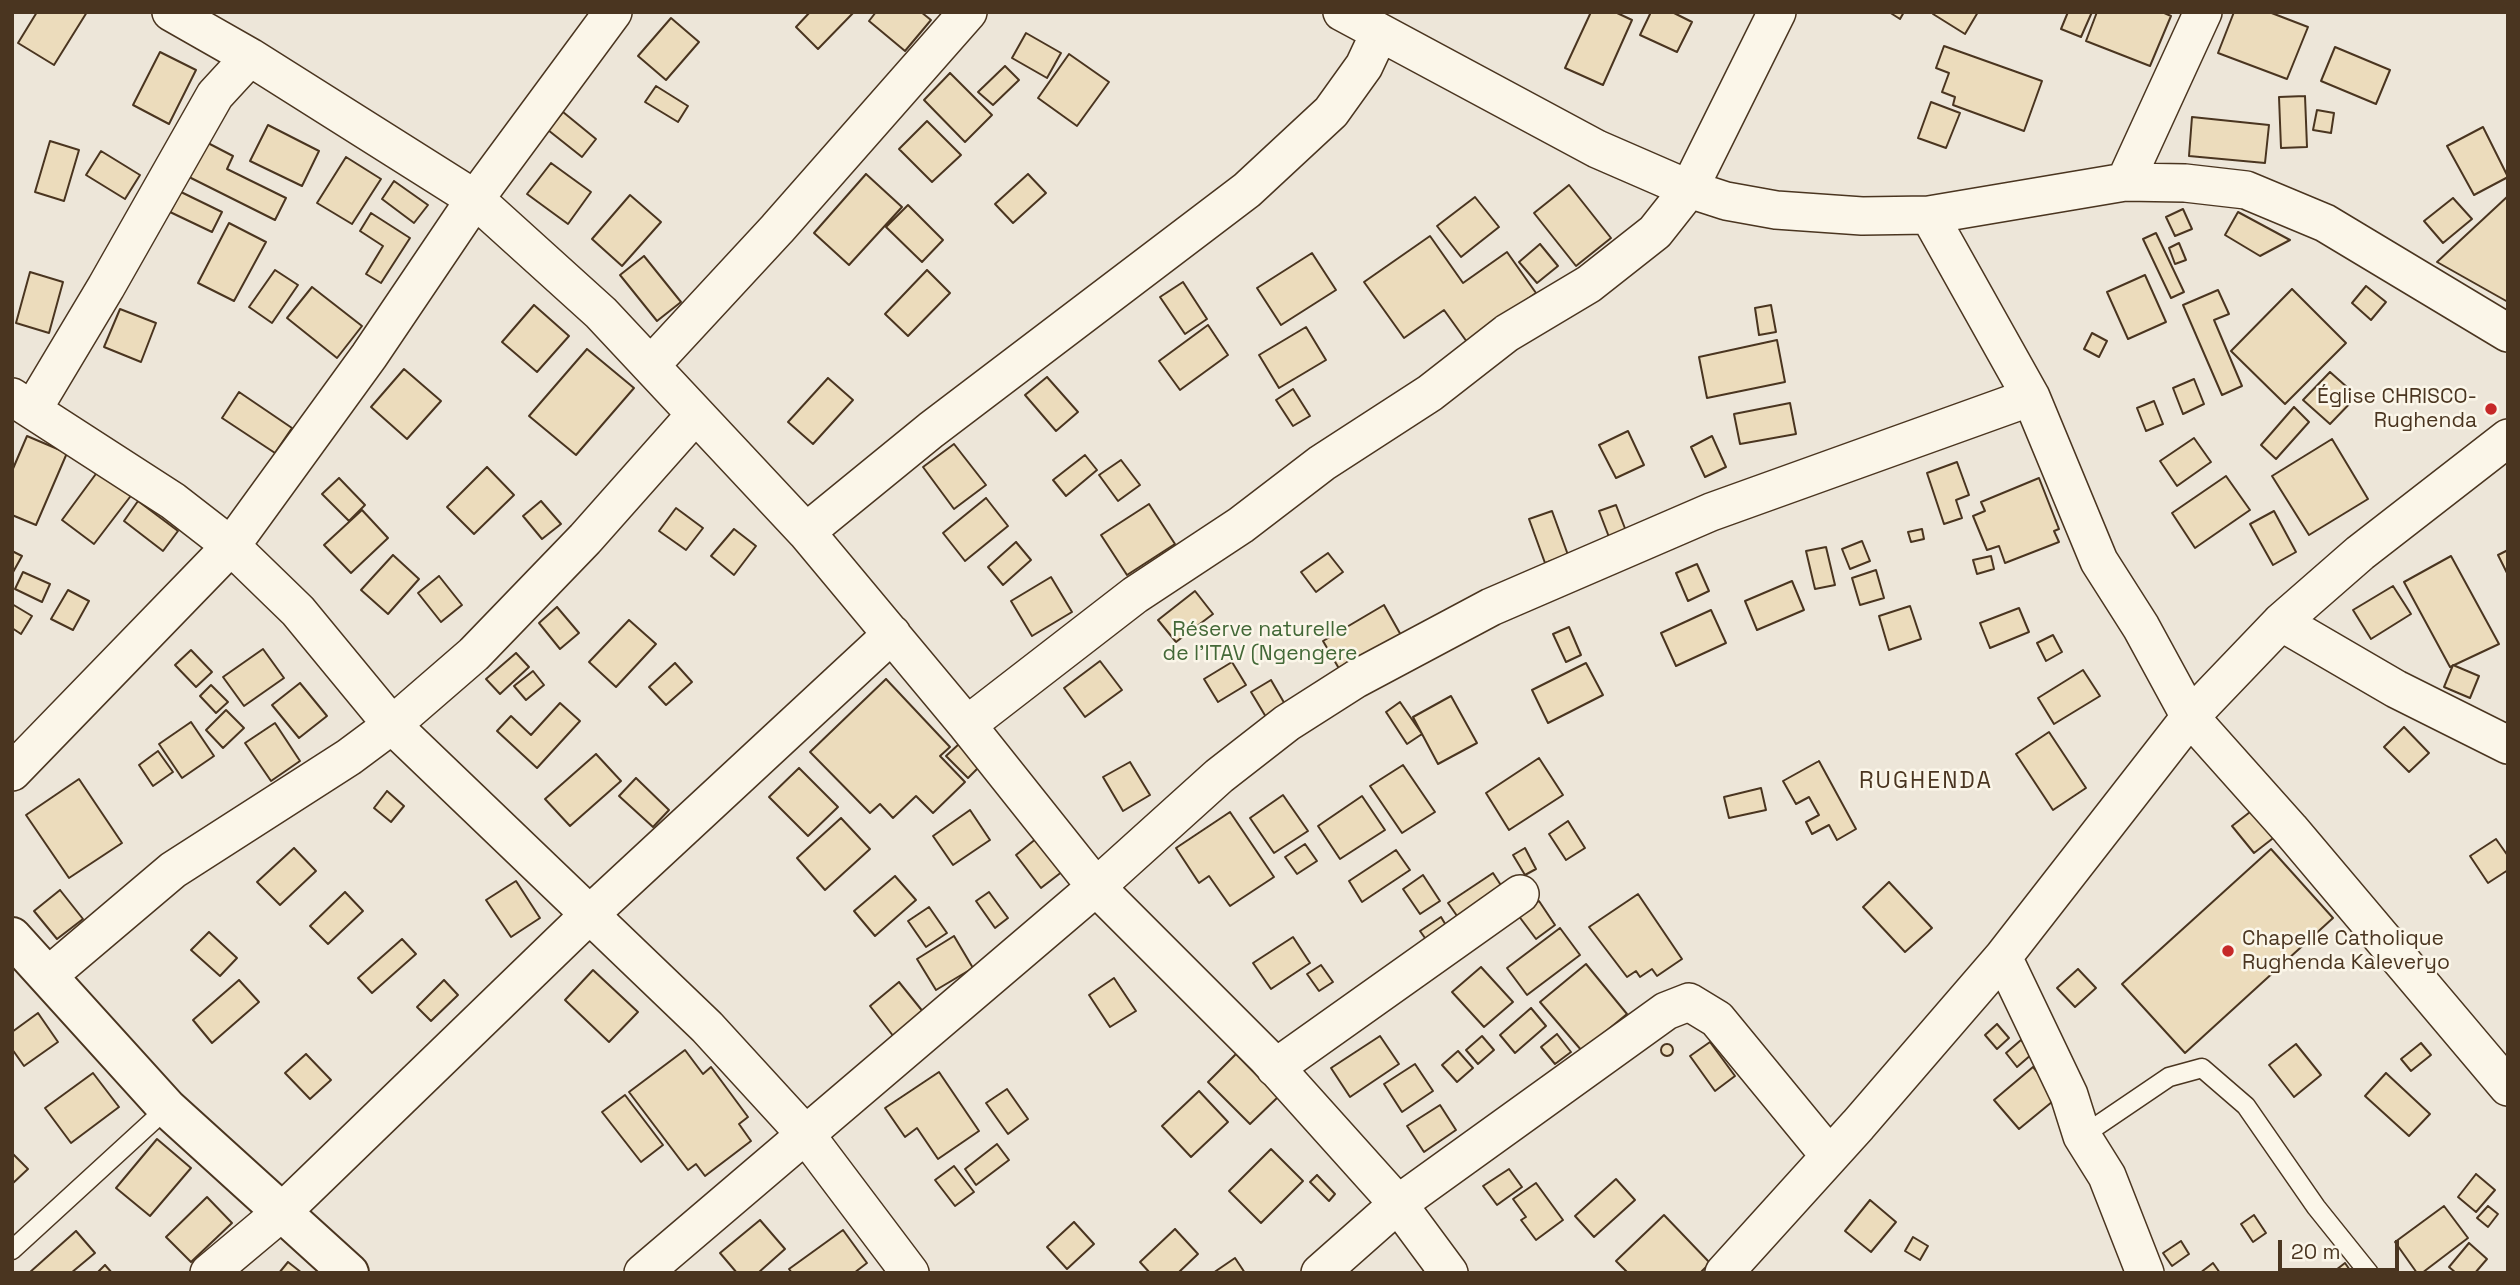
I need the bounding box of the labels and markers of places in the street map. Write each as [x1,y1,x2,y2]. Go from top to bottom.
place label: Église CHRISCO- Rughenda [2317,384,2477,434]
marker: Église CHRISCO- Rughenda [2483,401,2499,417]
place label: Chapelle Catholique Rughenda Kaleveryo [2242,926,2450,976]
marker: Chapelle Catholique Rughenda Kaleveryo [2220,943,2236,959]

